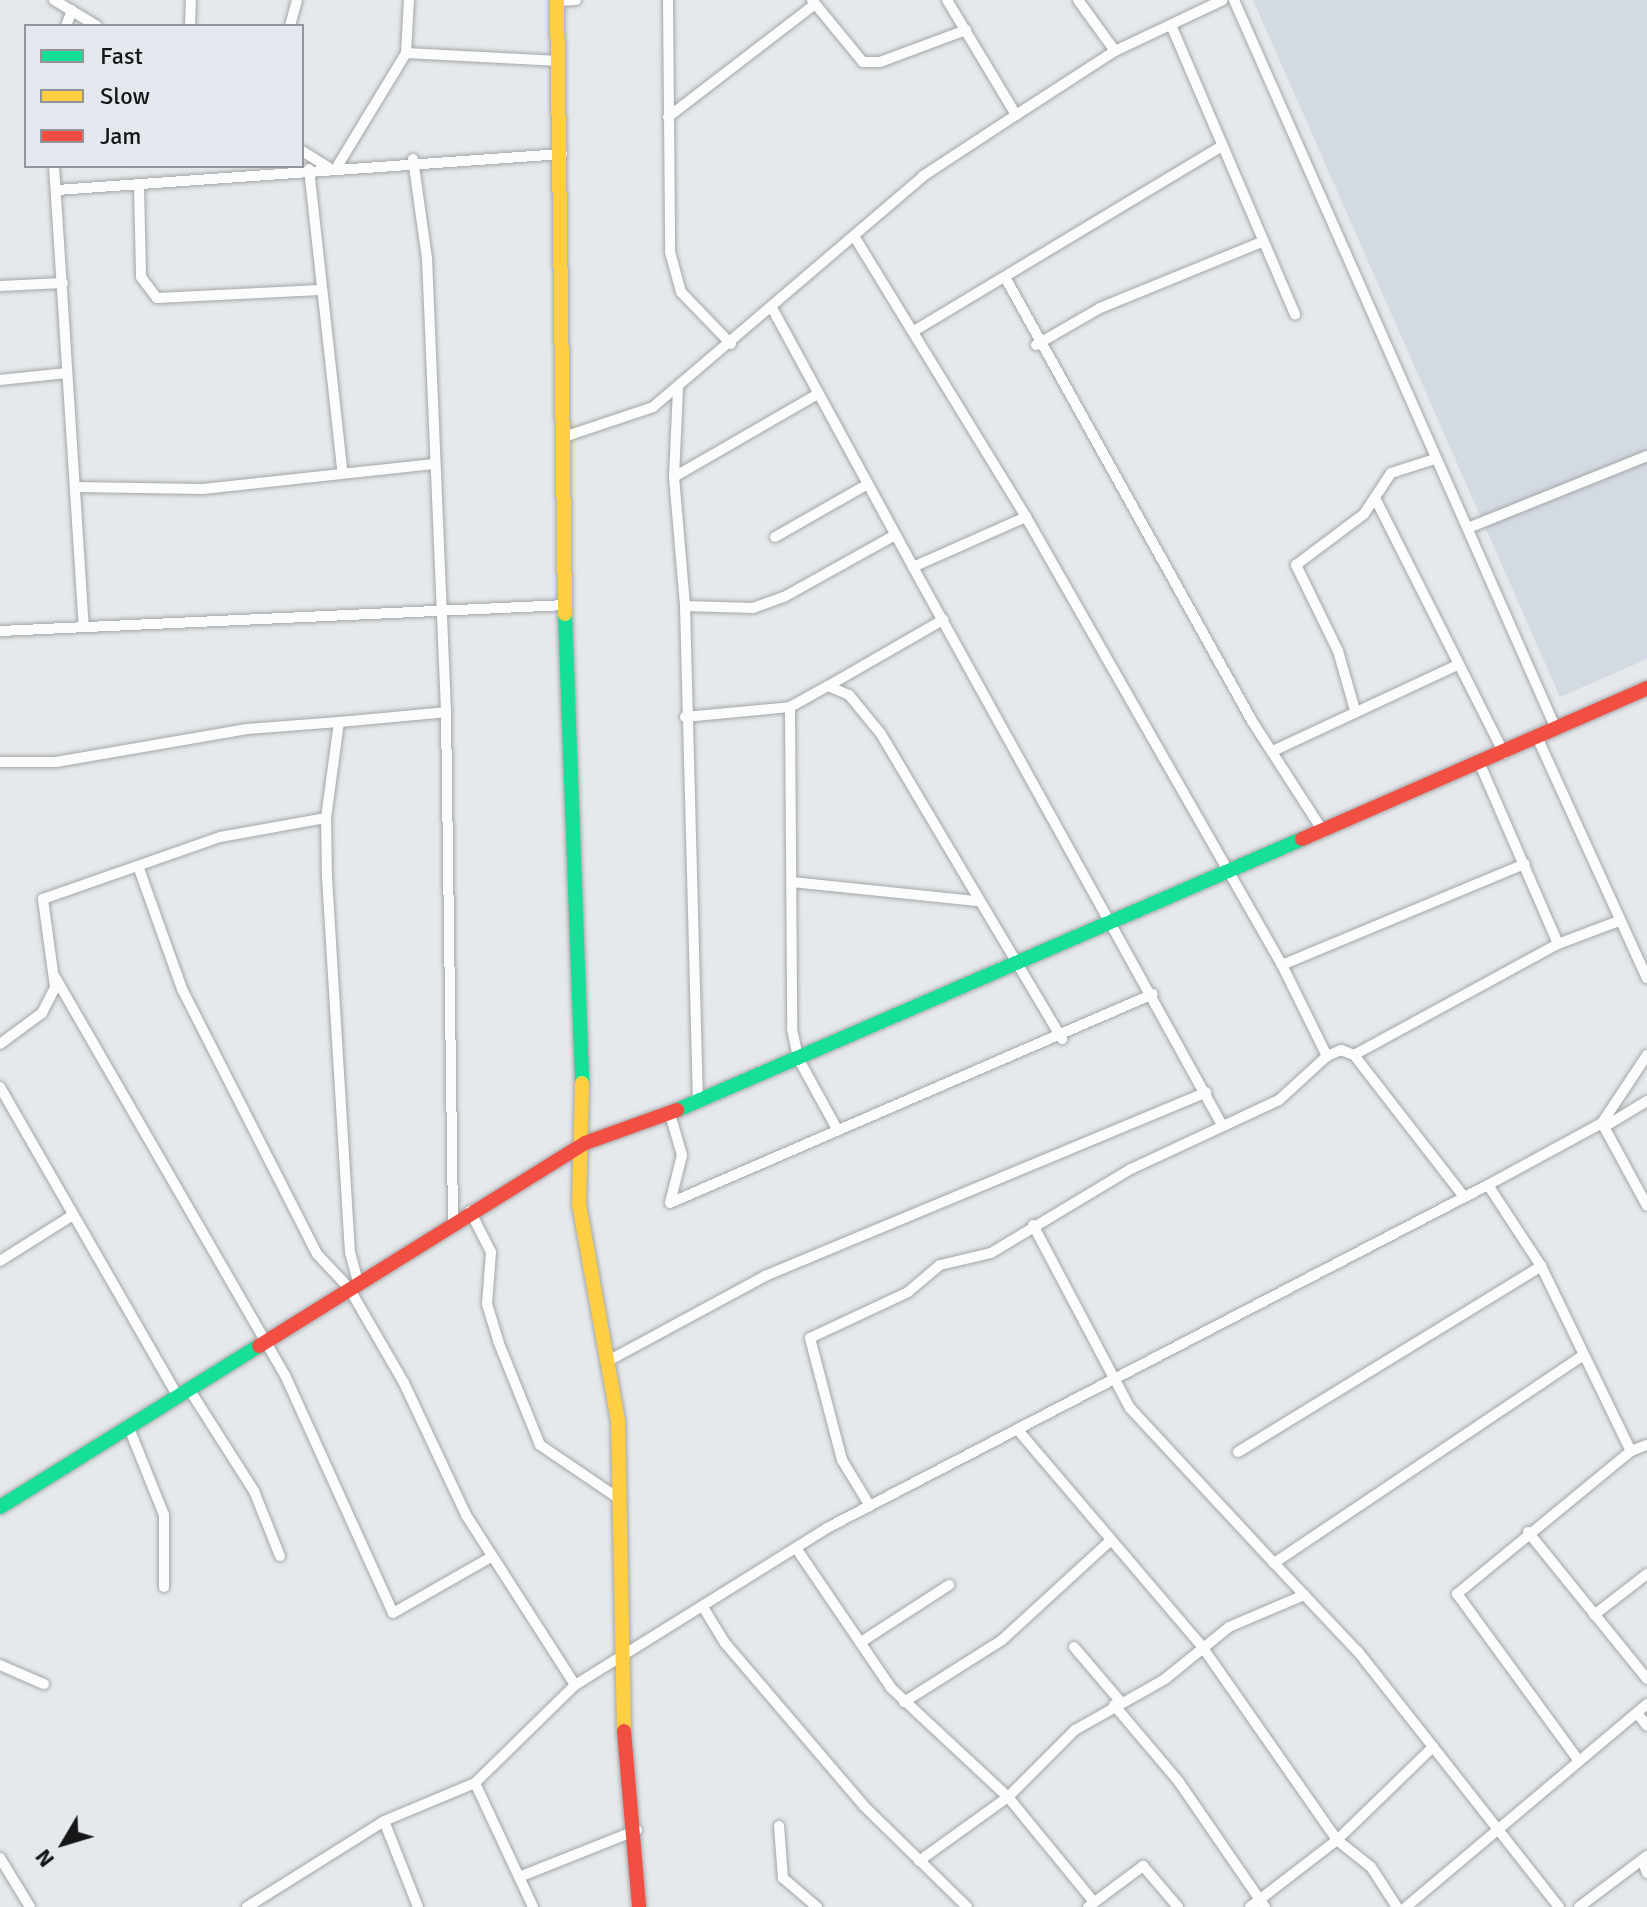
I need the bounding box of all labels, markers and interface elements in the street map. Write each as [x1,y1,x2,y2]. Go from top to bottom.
legend [24,24,304,168]
text: Fast [100,41,143,71]
text: Slow [100,81,150,111]
text: Jam [100,121,141,151]
north arrow [24,1803,104,1883]
text: N [29,1844,60,1872]

